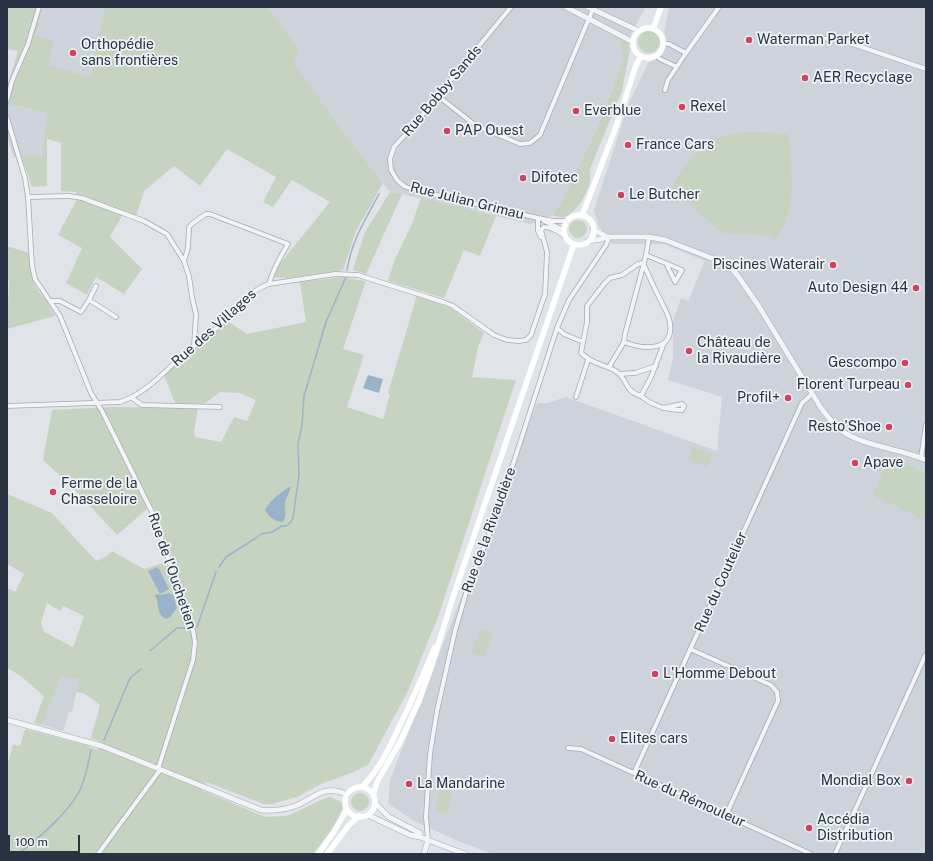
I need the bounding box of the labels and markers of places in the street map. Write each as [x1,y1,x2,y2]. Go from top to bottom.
place label: Waterman Parket [757,32,870,48]
marker: Waterman Parket [744,35,754,45]
place label: Orthopédie sans frontières [81,37,178,70]
marker: Orthopédie sans frontières [68,48,78,58]
place label: AER Recyclage [813,70,912,86]
marker: AER Recyclage [800,73,810,83]
place label: Rexel [690,99,726,115]
marker: Rexel [677,102,687,112]
place label: Everblue [584,103,641,119]
marker: Everblue [571,106,581,116]
place label: PAP Ouest [455,123,524,139]
marker: PAP Ouest [442,126,452,136]
place label: France Cars [636,137,714,153]
marker: France Cars [623,140,633,150]
place label: Difotec [531,170,578,186]
marker: Difotec [518,173,528,183]
place label: Le Butcher [629,187,700,203]
marker: Le Butcher [616,190,626,200]
place label: Piscines Waterair [713,257,825,273]
marker: Piscines Waterair [828,260,838,270]
place label: Auto Design 44 [808,280,908,296]
marker: Auto Design 44 [911,283,921,293]
place label: Château de la Rivaudière [697,335,781,368]
marker: Château de la Rivaudière [684,346,694,356]
place label: Gescompo [828,355,897,371]
marker: Gescompo [900,358,910,368]
place label: Florent Turpeau [797,377,900,393]
marker: Florent Turpeau [903,380,913,390]
place label: Profil+ [737,390,780,406]
marker: Profil+ [783,393,793,403]
place label: Resto'Shoe [808,419,881,435]
marker: Resto'Shoe [884,422,894,432]
place label: Apave [863,455,904,471]
marker: Apave [850,458,860,468]
place label: Ferme de la Chasseloire [61,476,138,508]
marker: Ferme de la Chasseloire [48,487,58,497]
place label: L'Homme Debout [663,666,776,682]
marker: L'Homme Debout [650,669,660,679]
place label: Elites cars [620,731,688,747]
marker: Elites cars [607,734,617,744]
place label: Mondial Box [821,773,901,789]
place label: La Mandarine [417,776,505,792]
marker: Mondial Box [904,776,914,786]
marker: La Mandarine [404,779,414,789]
place label: Accédia Distribution [817,812,893,844]
marker: Accédia Distribution [804,823,814,833]

